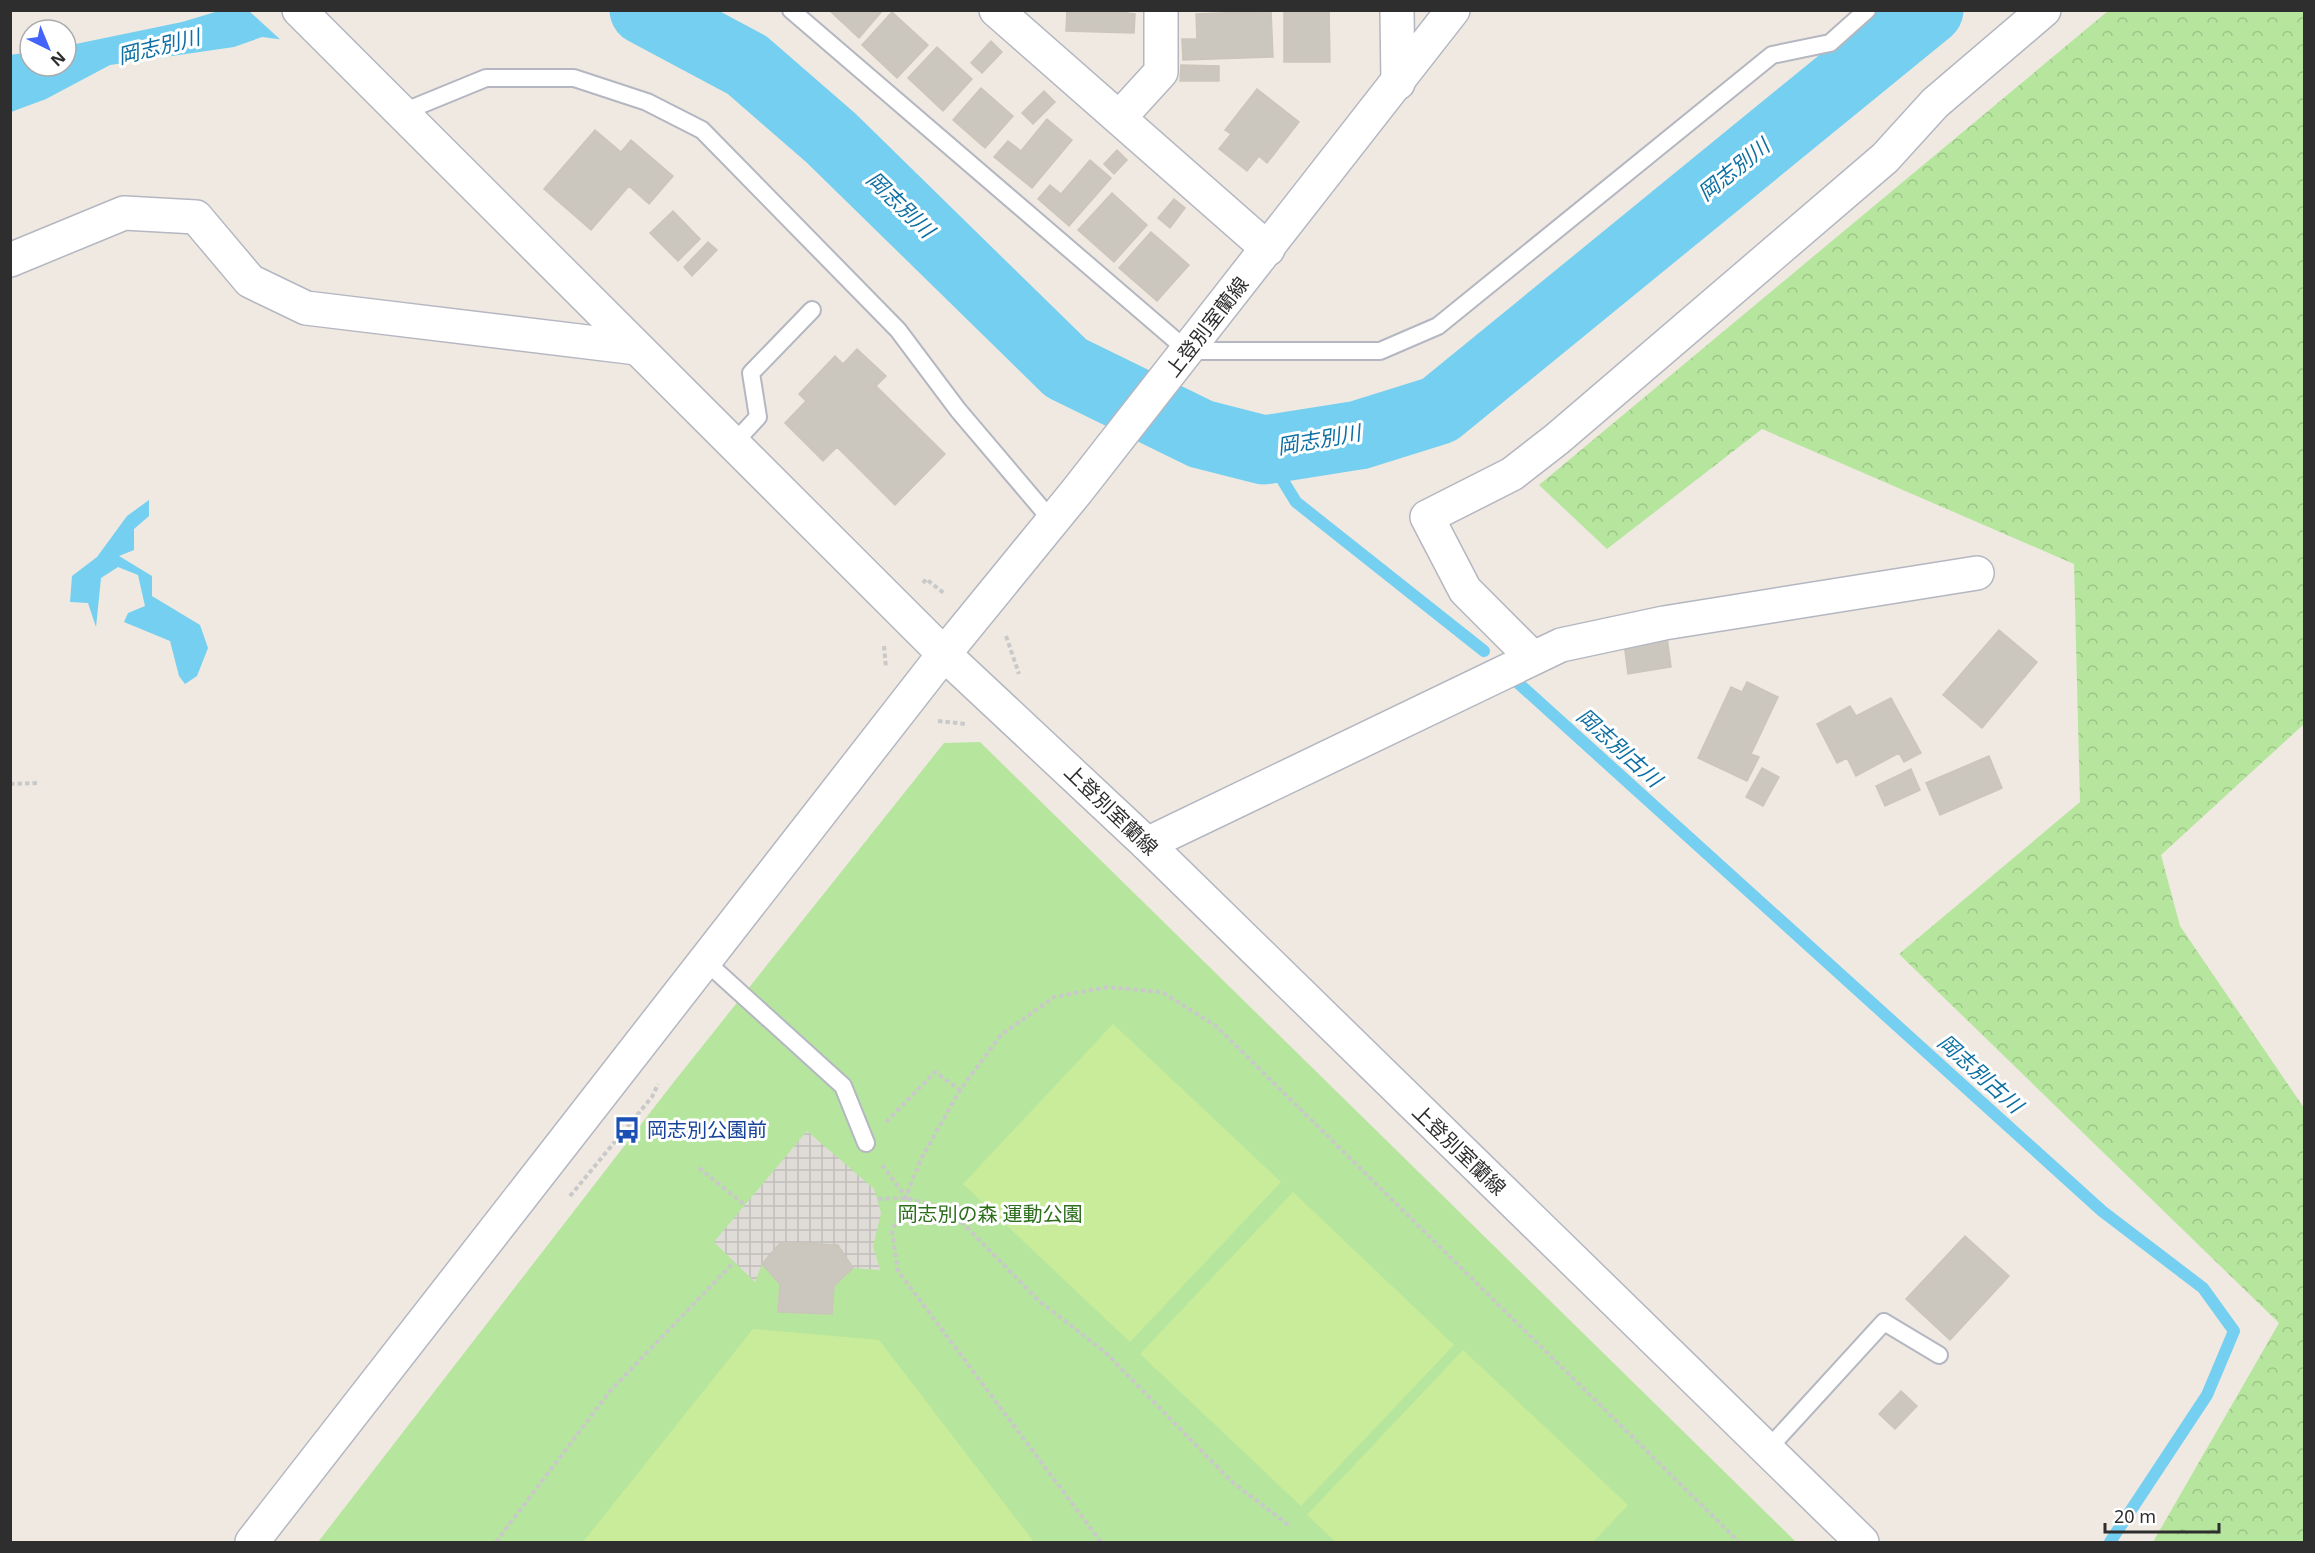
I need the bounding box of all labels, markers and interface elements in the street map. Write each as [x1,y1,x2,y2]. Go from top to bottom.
north arrow [18,18,78,78]
water label: 岡志別川 [115,22,205,70]
text: N [46,46,70,71]
water label: 岡志別川 [1692,131,1776,207]
water label: 岡志別川 [861,165,942,245]
street label: 上登別室蘭線 [1159,271,1254,382]
water label: 岡志別川 [1275,418,1365,460]
water label: 岡志別古川 [1571,702,1670,794]
street label: 上登別室蘭線 [1059,758,1164,861]
water label: 岡志別古川 [1932,1028,2031,1120]
street label: 上登別室蘭線 [1407,1098,1512,1201]
bus stop icon: 岡志別公園前 [612,1115,642,1145]
place label: 岡志別公園前 [647,1116,767,1143]
park label: 岡志別の森 運動公園 [897,1200,1083,1227]
scale bar [2105,1496,2219,1534]
text: 20 m [2114,1504,2156,1528]

